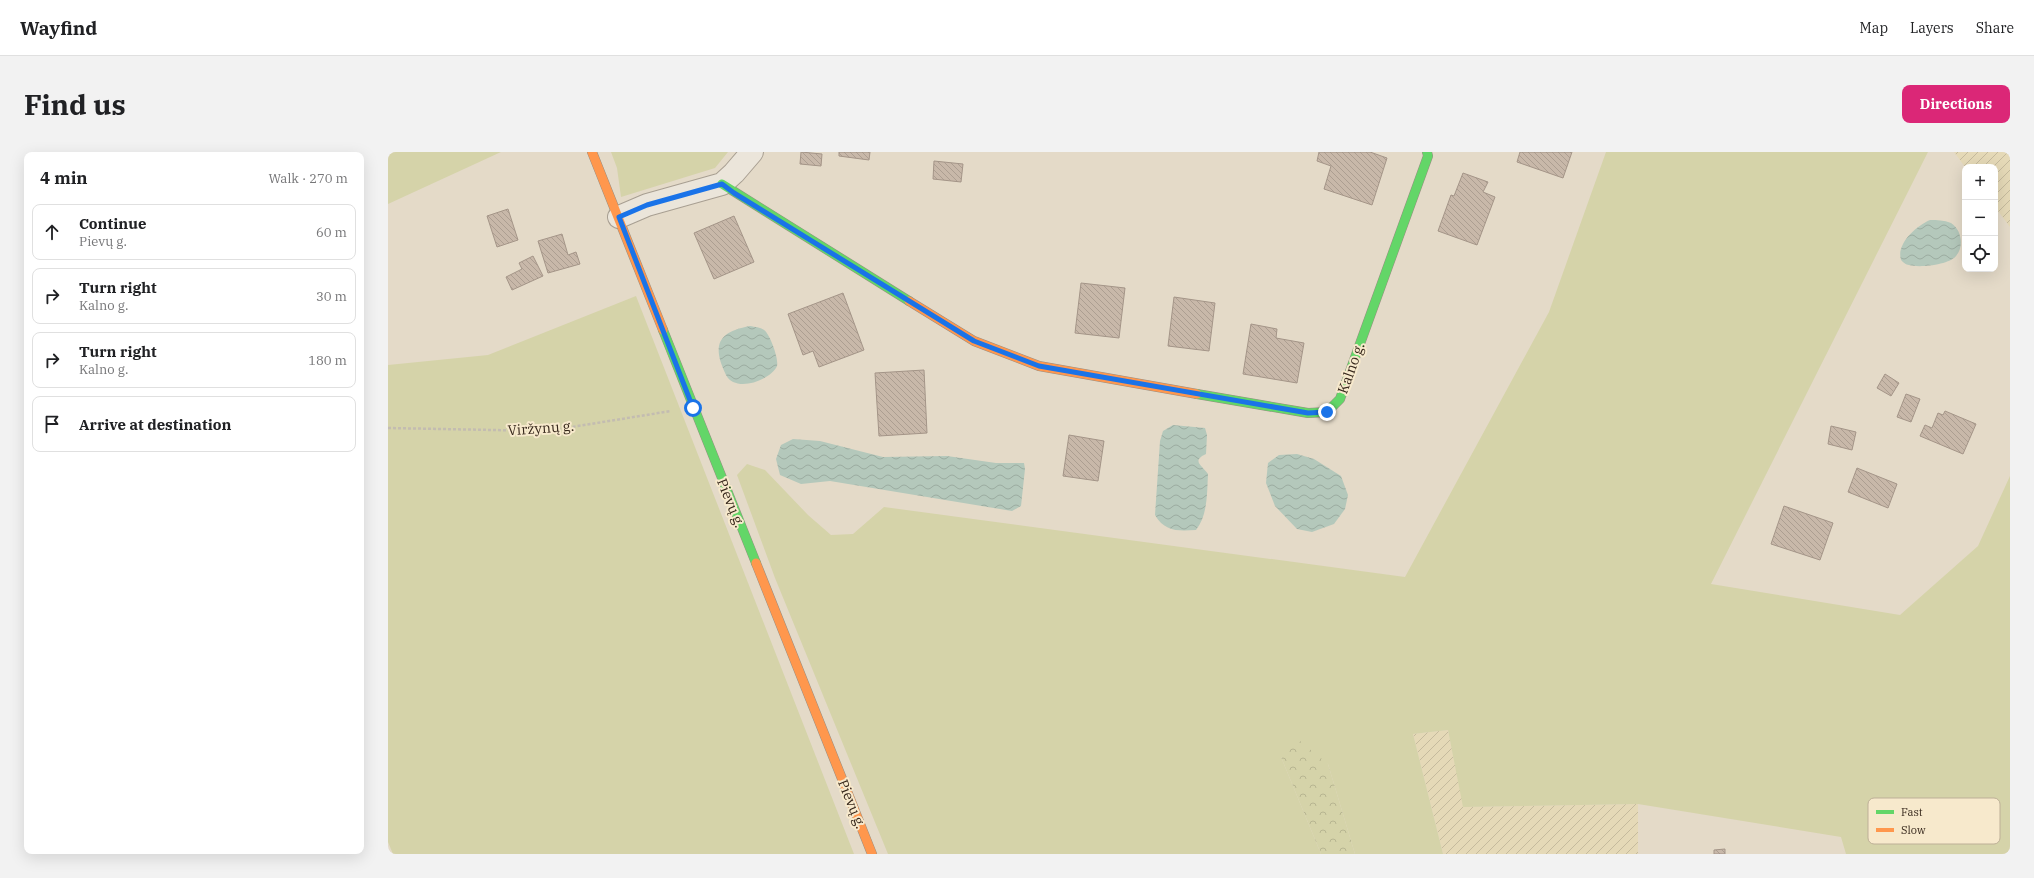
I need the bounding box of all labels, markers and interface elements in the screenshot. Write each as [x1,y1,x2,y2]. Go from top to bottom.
text: Wayfind [20,16,97,40]
text: Map [1860,19,1888,37]
text: Layers [1910,19,1954,37]
text: Share [1976,19,2014,37]
button: Directions [1902,85,2010,123]
text: Find us [24,86,126,123]
map controls [1962,164,1998,272]
button: + [1962,164,1998,200]
text: 4 min [40,167,88,189]
text: Walk · 270 m [269,170,348,187]
button: − [1962,200,1998,236]
text: Continue [79,214,146,233]
icon: ahead [41,221,63,243]
text: 60 m [316,224,347,241]
text: Pievų g. [79,233,127,250]
button: locate [1962,236,1998,272]
text: Turn right [79,278,157,297]
icon: right [41,285,63,307]
text: 30 m [316,288,347,305]
text: Kalno g. [79,297,128,314]
street label: Kalno g. [1333,340,1369,396]
text: Turn right [79,342,157,361]
icon: right [41,349,63,371]
text: 180 m [308,352,347,369]
text: Kalno g. [79,361,128,378]
route start [684,399,702,417]
route end [1318,403,1336,421]
icon: arrive [41,413,63,435]
text: Arrive at destination [79,415,231,434]
street label: Viržynų g. [507,417,575,439]
street label: Pievų g. [713,476,749,530]
street label: Pievų g. [834,777,870,831]
legend [1868,798,2000,844]
text: Fast [1901,805,1923,819]
text: Slow [1901,823,1926,837]

